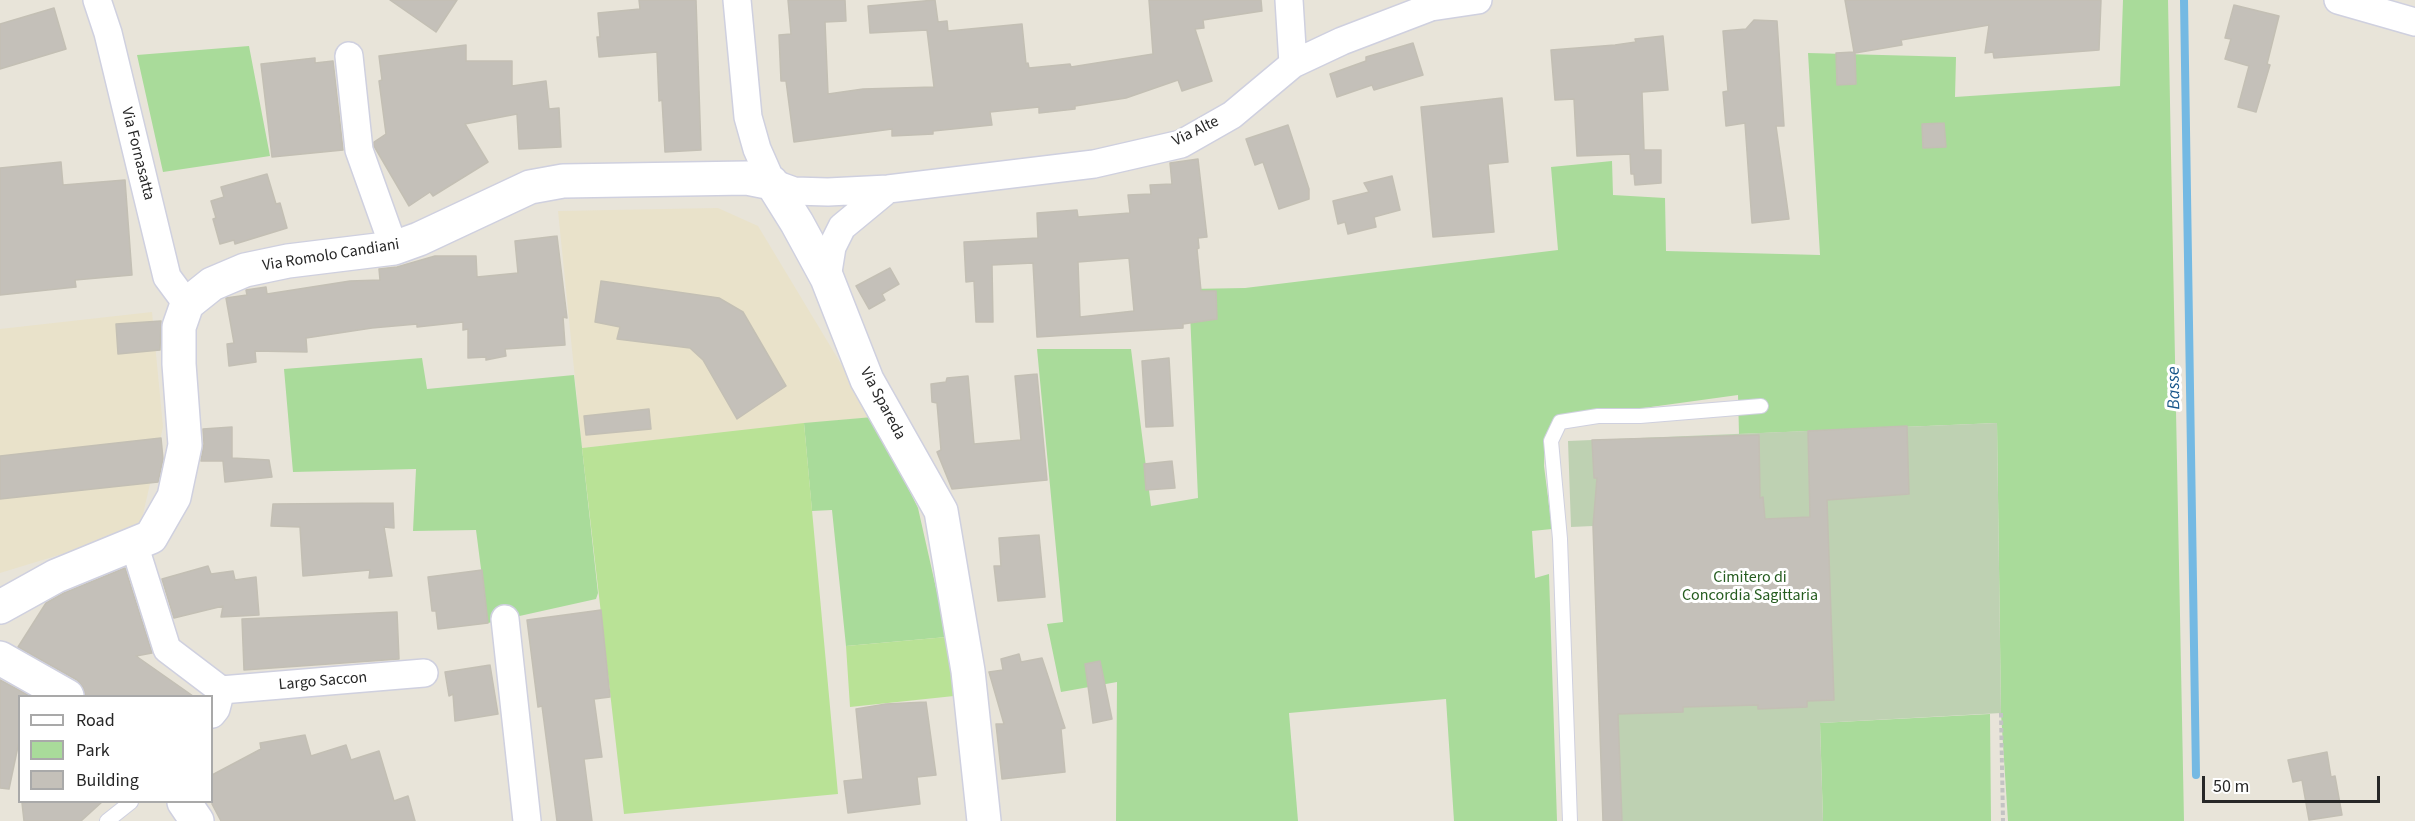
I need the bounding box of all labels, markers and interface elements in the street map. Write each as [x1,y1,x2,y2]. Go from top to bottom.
street label: Via Fornasatta [116,106,158,202]
street label: Via Alte [1170,113,1222,151]
street label: Via Romolo Candiani [261,236,401,276]
street label: Via Spareda [855,365,909,443]
water label: Basse [2164,366,2186,410]
park label: Cimitero di Concordia Sagittaria [1682,568,1818,606]
street label: Largo Saccon [278,669,368,695]
legend [18,695,213,803]
text: Road [76,708,115,733]
text: Park [76,738,110,763]
scale bar [2205,764,2384,802]
text: Building [76,768,139,793]
text: 50 m [2213,774,2249,799]

